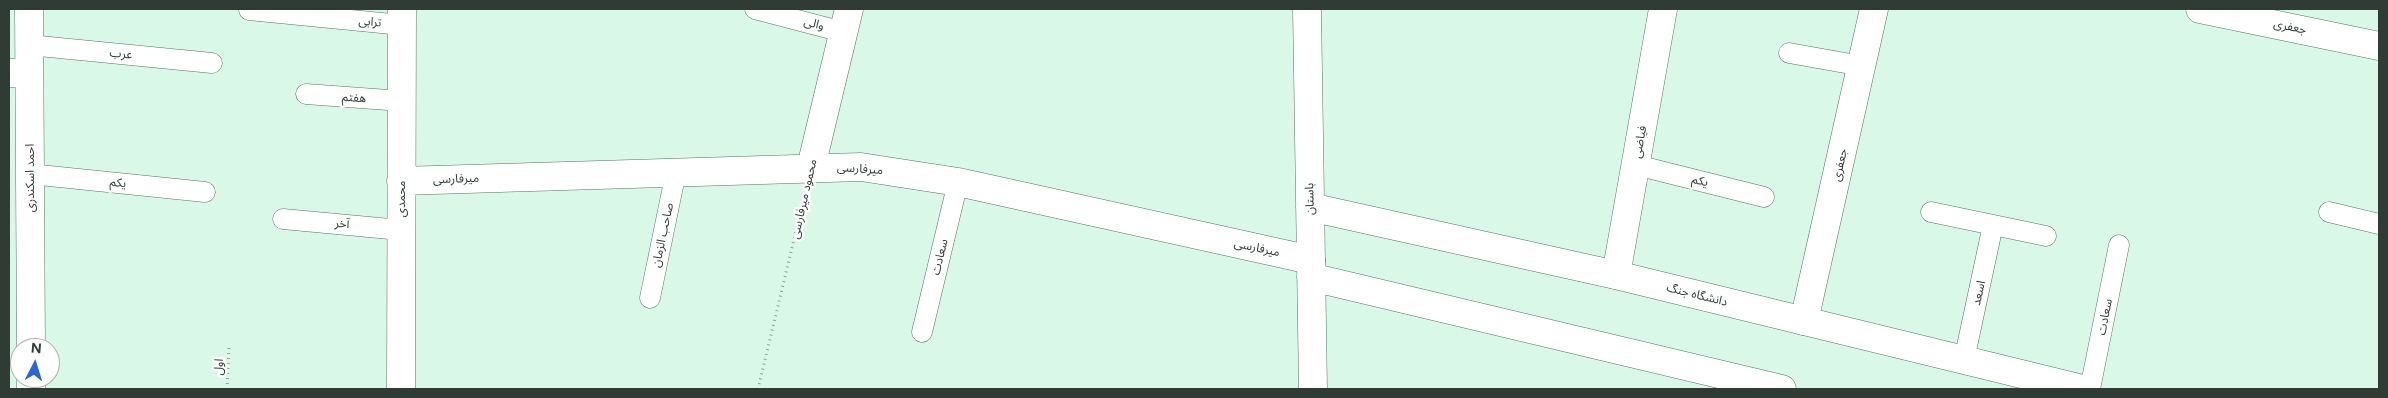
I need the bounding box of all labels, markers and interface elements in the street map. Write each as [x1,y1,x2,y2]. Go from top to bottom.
street label: ترابی [358,14,382,30]
street label: والی [802,14,826,34]
street label: جعفری [2272,17,2308,37]
street label: عرب [109,46,133,62]
street label: هفتم [342,90,366,106]
street label: فیاضی [1630,125,1650,159]
street label: احمد اسکندری [23,144,37,212]
street label: جعفری [1829,147,1851,183]
street label: محمود میرفارسی [788,158,820,240]
street label: میرفارسی [836,160,884,178]
street label: میرفارسی [433,171,479,187]
street label: یکم [1690,172,1710,190]
street label: یکم [109,175,127,191]
street label: محمدی [394,181,408,217]
street label: باستان [1303,183,1317,215]
street label: صاحب الزمان [649,201,677,269]
street label: آخر [334,216,350,232]
street label: میرفارسی [1233,236,1281,260]
street label: سعادت [929,237,951,277]
street label: اسعد [1969,279,1989,307]
street label: دانشگاه جنگ [1665,280,1729,310]
street label: سعادت [2094,298,2116,336]
north arrow [10,338,60,388]
text: N [30,340,42,357]
street label: اول [211,358,227,376]

